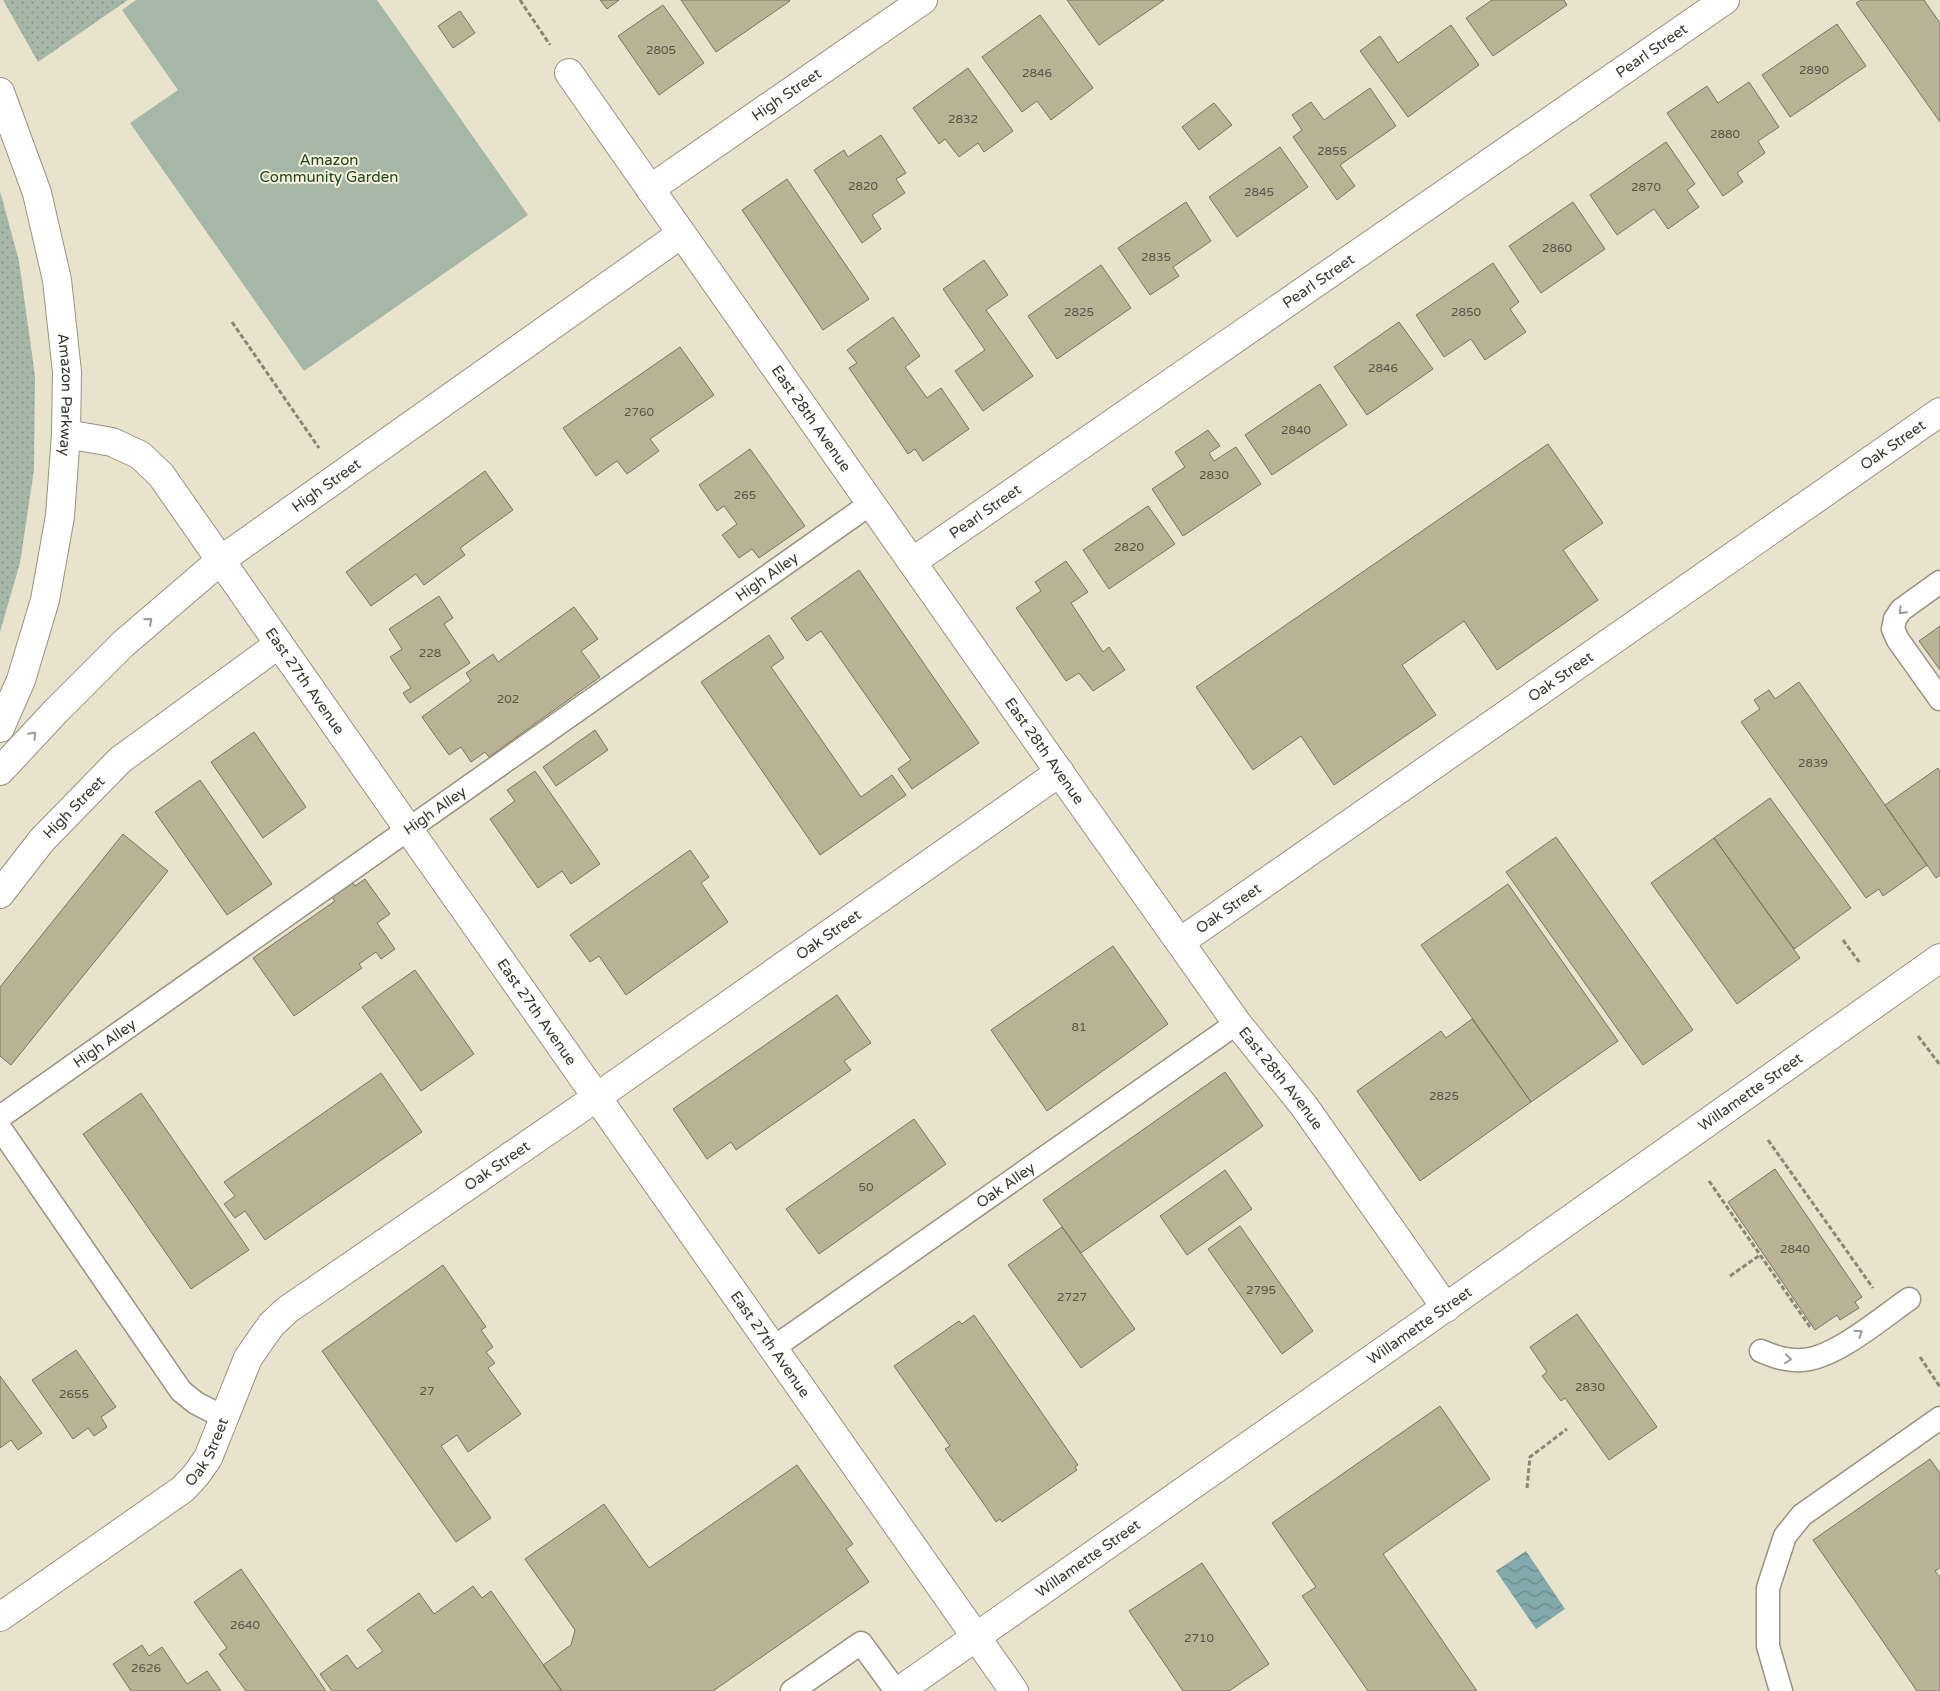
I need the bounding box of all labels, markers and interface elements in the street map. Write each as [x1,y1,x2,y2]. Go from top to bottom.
street label: Pearl Street [1612,20,1691,82]
house number: 2805 [646,43,676,57]
house number: 2890 [1799,63,1830,77]
street label: High Street [748,64,825,125]
house number: 2846 [1022,66,1052,80]
house number: 2832 [948,112,978,126]
house number: 2880 [1710,127,1741,141]
house number: 2855 [1317,144,1347,158]
park label: Amazon Community Garden [260,151,398,186]
house number: 2820 [848,179,879,193]
house number: 2870 [1631,180,1662,194]
house number: 2845 [1244,185,1274,199]
house number: 2860 [1542,241,1573,255]
house number: 2835 [1141,250,1171,264]
street label: Pearl Street [1279,250,1358,312]
house number: 2825 [1064,305,1094,319]
house number: 2850 [1451,305,1482,319]
street label: Amazon Parkway [54,332,76,457]
house number: 2846 [1368,361,1398,375]
street label: East 28th Avenue [768,362,855,475]
house number: 2760 [624,405,655,419]
street label: Oak Street [1857,416,1929,474]
house number: 2840 [1281,423,1312,437]
street label: High Street [288,455,365,516]
house number: 2830 [1199,468,1230,482]
street label: Pearl Street [946,480,1025,542]
house number: 265 [734,488,756,502]
house number: 2820 [1114,540,1145,554]
street label: High Alley [732,548,802,605]
one-way arrow [1899,606,1908,615]
one-way arrow [143,619,152,627]
street label: East 27th Avenue [262,624,348,738]
house number: 228 [419,646,441,660]
street label: Oak Street [1524,647,1597,706]
house number: 202 [497,692,519,706]
street label: East 28th Avenue [1001,694,1088,808]
one-way arrow [27,732,36,741]
house number: 2839 [1798,756,1828,770]
street label: High Street [39,772,109,842]
street label: High Alley [400,782,470,839]
street label: Oak Street [1192,879,1265,937]
street label: Oak Street [792,905,865,964]
street label: East 27th Avenue [493,955,580,1069]
street label: High Alley [70,1015,139,1072]
house number: 81 [1071,1020,1087,1034]
street label: East 28th Avenue [1235,1023,1327,1133]
street label: Willamette Street [1695,1049,1806,1135]
house number: 2825 [1429,1089,1459,1103]
street label: Oak Street [461,1137,534,1194]
street label: Oak Alley [973,1158,1038,1212]
house number: 50 [858,1180,874,1194]
house number: 2840 [1780,1242,1811,1256]
house number: 2795 [1246,1283,1276,1297]
street label: Willamette Street [1364,1283,1476,1368]
street label: East 27th Avenue [727,1287,814,1401]
house number: 2727 [1057,1290,1087,1304]
one-way arrow [1854,1330,1863,1339]
one-way arrow [1785,1353,1793,1364]
house number: 2830 [1575,1380,1606,1394]
house number: 27 [419,1384,435,1398]
house number: 2655 [59,1387,89,1401]
street label: Oak Street [181,1415,232,1490]
street label: Willamette Street [1032,1515,1144,1601]
house number: 2640 [230,1618,261,1632]
house number: 2710 [1184,1631,1215,1645]
house number: 2626 [131,1661,161,1675]

